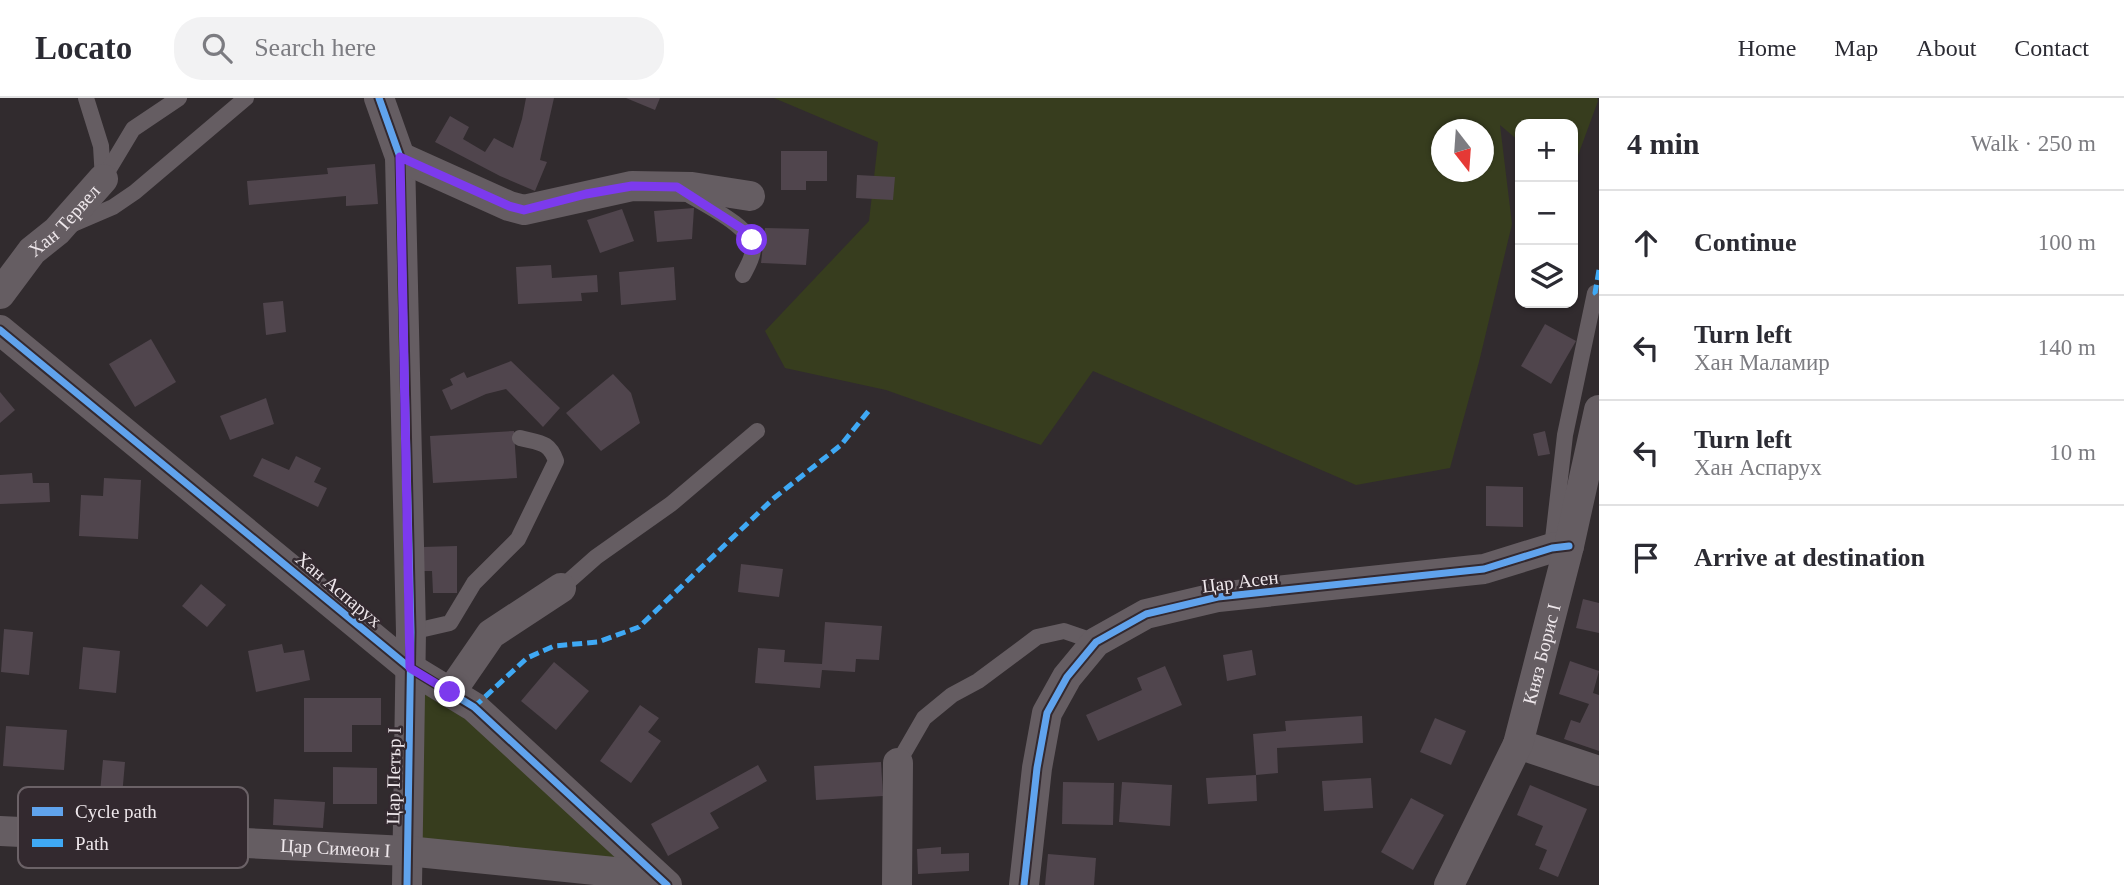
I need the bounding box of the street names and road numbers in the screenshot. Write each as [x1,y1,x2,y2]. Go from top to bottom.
street label: Хан Тервел [24,180,105,261]
street label: Хан Аспарух [291,547,386,632]
street label: Цар Асен [1201,566,1280,597]
street label: Княз Борис I [1519,601,1565,707]
street label: Цар Петър I [382,727,405,825]
street label: Цар Симеон I [280,835,391,861]

